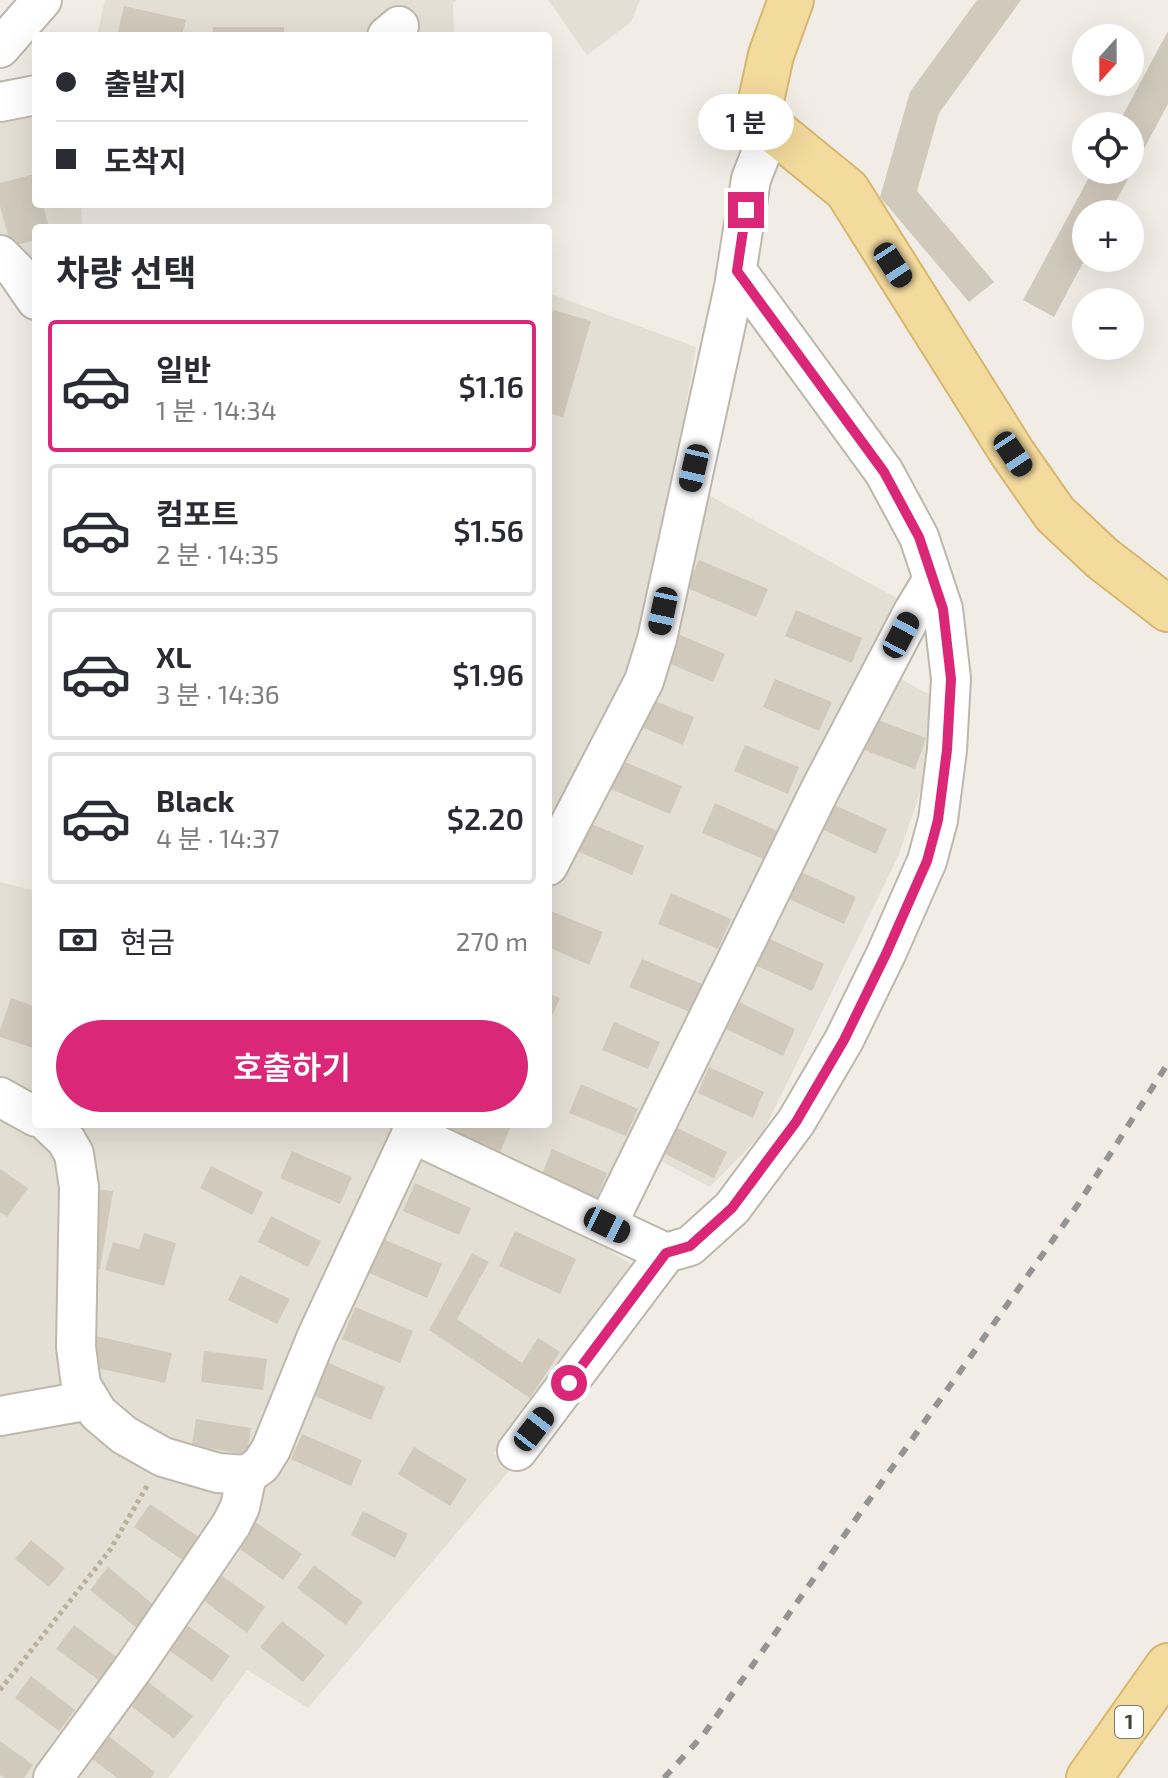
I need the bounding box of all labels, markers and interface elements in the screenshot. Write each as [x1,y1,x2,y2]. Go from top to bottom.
north arrow [1072,24,1144,96]
map controls [1072,24,1144,360]
text: 출발지 [104,65,187,101]
callout: 1 분 [698,94,794,150]
text: 1 분 [726,106,766,137]
button: locate [1072,112,1144,184]
text: 도착지 [104,142,187,178]
route end [728,192,764,228]
button: + [1072,200,1144,272]
car [870,238,916,292]
text: 차량 선택 [56,250,196,293]
button: − [1072,288,1144,360]
icon: car [60,350,132,422]
text: 일반 [156,351,211,387]
text: $1.16 [458,368,524,404]
text: 1 분 · 14:34 [156,394,277,425]
car [990,427,1036,481]
car [677,442,711,494]
icon: car [60,494,132,566]
text: 컴포트 [156,495,239,531]
text: $1.56 [453,512,524,548]
text: 2 분 · 14:35 [156,538,279,569]
car [646,585,680,637]
car [879,608,923,662]
icon: car [60,638,132,710]
text: XL [156,638,191,674]
text: $1.96 [452,656,524,692]
text: 3 분 · 14:36 [156,678,280,709]
icon: car [60,782,132,854]
text: Black [156,782,234,818]
text: $2.20 [447,800,524,836]
text: 4 분 · 14:37 [156,822,280,853]
icon: cash [56,918,100,962]
text: 현금 [120,923,175,959]
text: 270 m [456,925,528,956]
button: 호출하기 [56,1020,528,1112]
car [580,1204,634,1246]
route start [551,1365,587,1401]
car [510,1403,558,1455]
road number: 1 [1115,1706,1143,1738]

